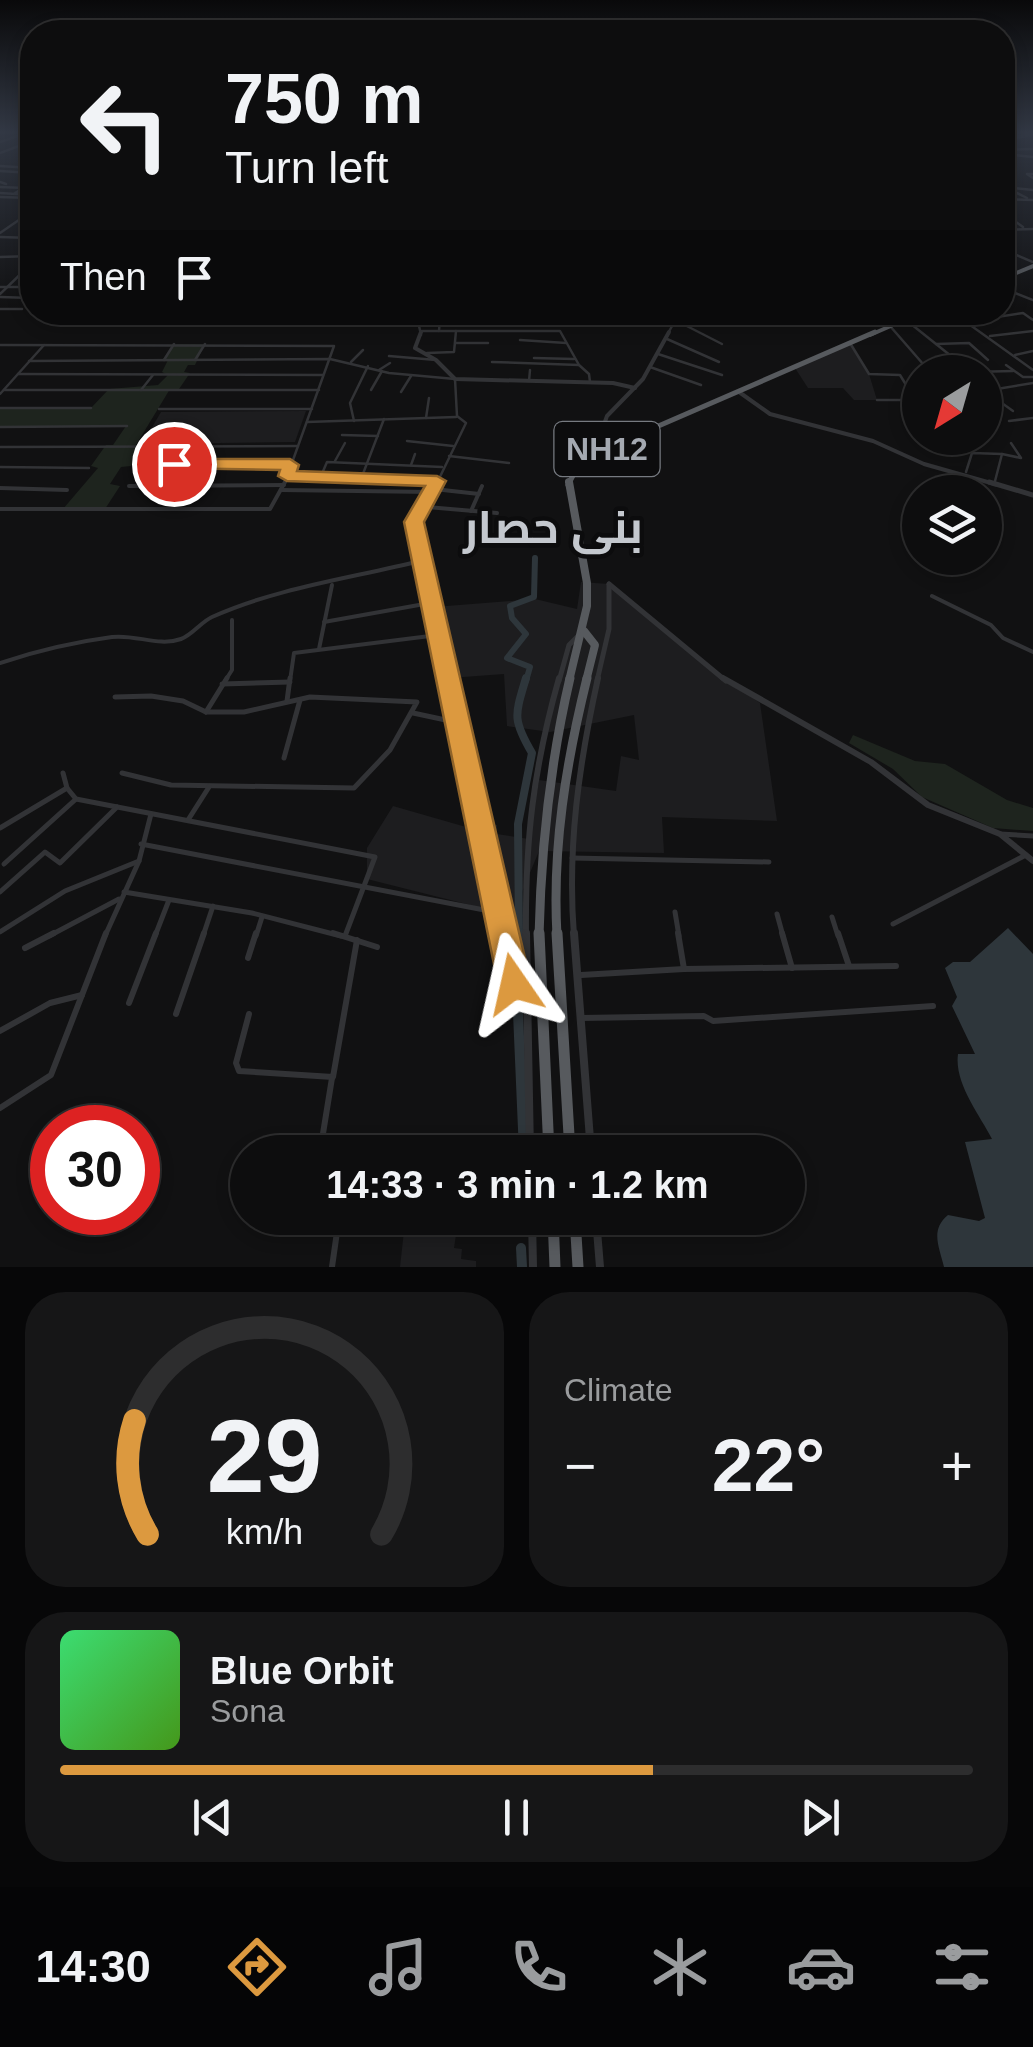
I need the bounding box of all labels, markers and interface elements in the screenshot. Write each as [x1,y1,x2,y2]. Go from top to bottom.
icon: left [60,60,190,190]
text: 750 m [225,60,423,138]
text: Turn left [225,142,388,193]
icon: arrive [167,250,222,305]
text: Then [60,256,147,298]
north arrow [902,355,1002,455]
map controls [902,355,1002,575]
pin [132,422,217,507]
road number: NH12 [554,422,660,476]
icon: arrive [147,437,202,492]
button: layers [902,475,1002,575]
district label: بنی حصار [462,502,643,555]
position arrow [462,932,566,1036]
speed limit sign: 30 [30,1105,160,1235]
text: 14:33 · 3 min · 1.2 km [326,1164,709,1206]
text: Climate [564,1372,672,1408]
text: 29 [207,1398,322,1514]
text: 22° [712,1423,825,1507]
text: − [564,1435,596,1497]
text: + [941,1435,973,1497]
text: km/h [226,1512,303,1552]
text: Blue Orbit [210,1650,394,1692]
text: Sona [210,1693,285,1729]
icon: previous [185,1790,240,1845]
icon: pause [489,1790,544,1845]
icon: next [793,1790,848,1845]
icon: directions [222,1932,292,2002]
icon: music [363,1932,433,2002]
icon: phone [504,1932,574,2002]
icon: climate [645,1932,715,2002]
icon: car [786,1932,856,2002]
icon: filters [927,1932,997,2002]
text: 14:30 [36,1941,151,1992]

